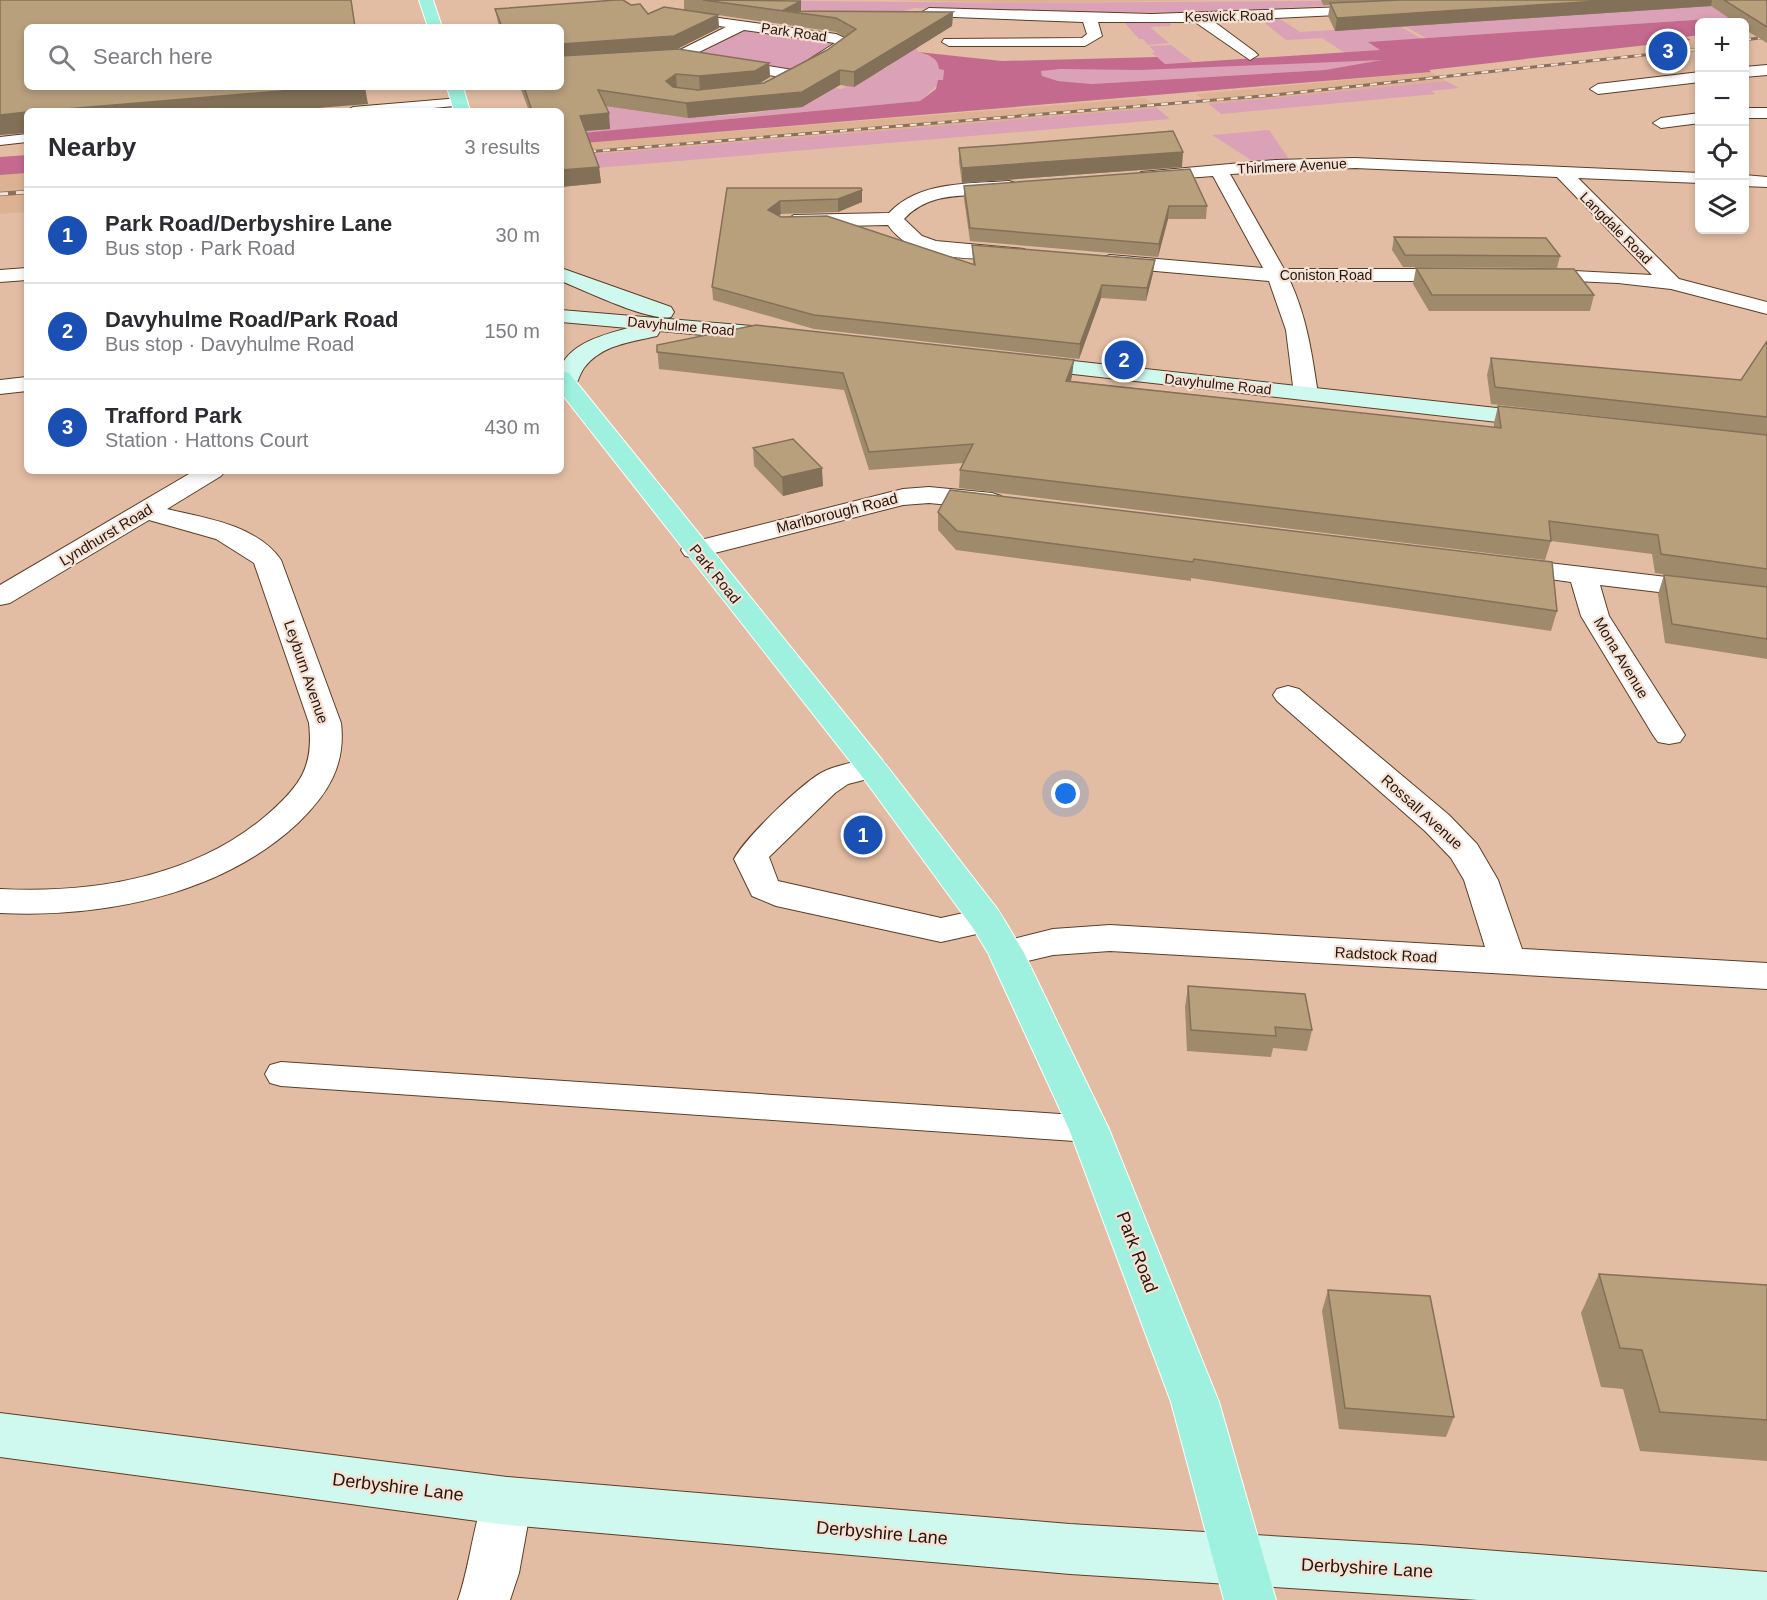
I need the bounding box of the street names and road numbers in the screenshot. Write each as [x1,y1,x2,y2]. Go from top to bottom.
street label: Keswick Road [1185,7,1273,25]
street label: Park Road [760,19,828,45]
street label: Thirlmere Avenue [1237,155,1347,177]
street label: Langdale Road [1577,189,1655,267]
street label: Coniston Road [1280,267,1372,283]
street label: Davyhulme Road [627,313,735,339]
street label: Davyhulme Road [1164,370,1272,398]
street label: Marlborough Road [775,489,899,536]
street label: Lyndhurst Road [56,500,155,569]
street label: Park Road [686,541,744,607]
street label: Mona Avenue [1591,614,1652,701]
street label: Leyburn Avenue [281,618,332,726]
street label: Rossall Avenue [1378,771,1466,852]
street label: Radstock Road [1334,943,1438,966]
street label: Park Road [1112,1209,1162,1295]
street label: Derbyshire Lane [331,1469,465,1505]
street label: Derbyshire Lane [815,1517,949,1549]
street label: Derbyshire Lane [1301,1555,1433,1581]

